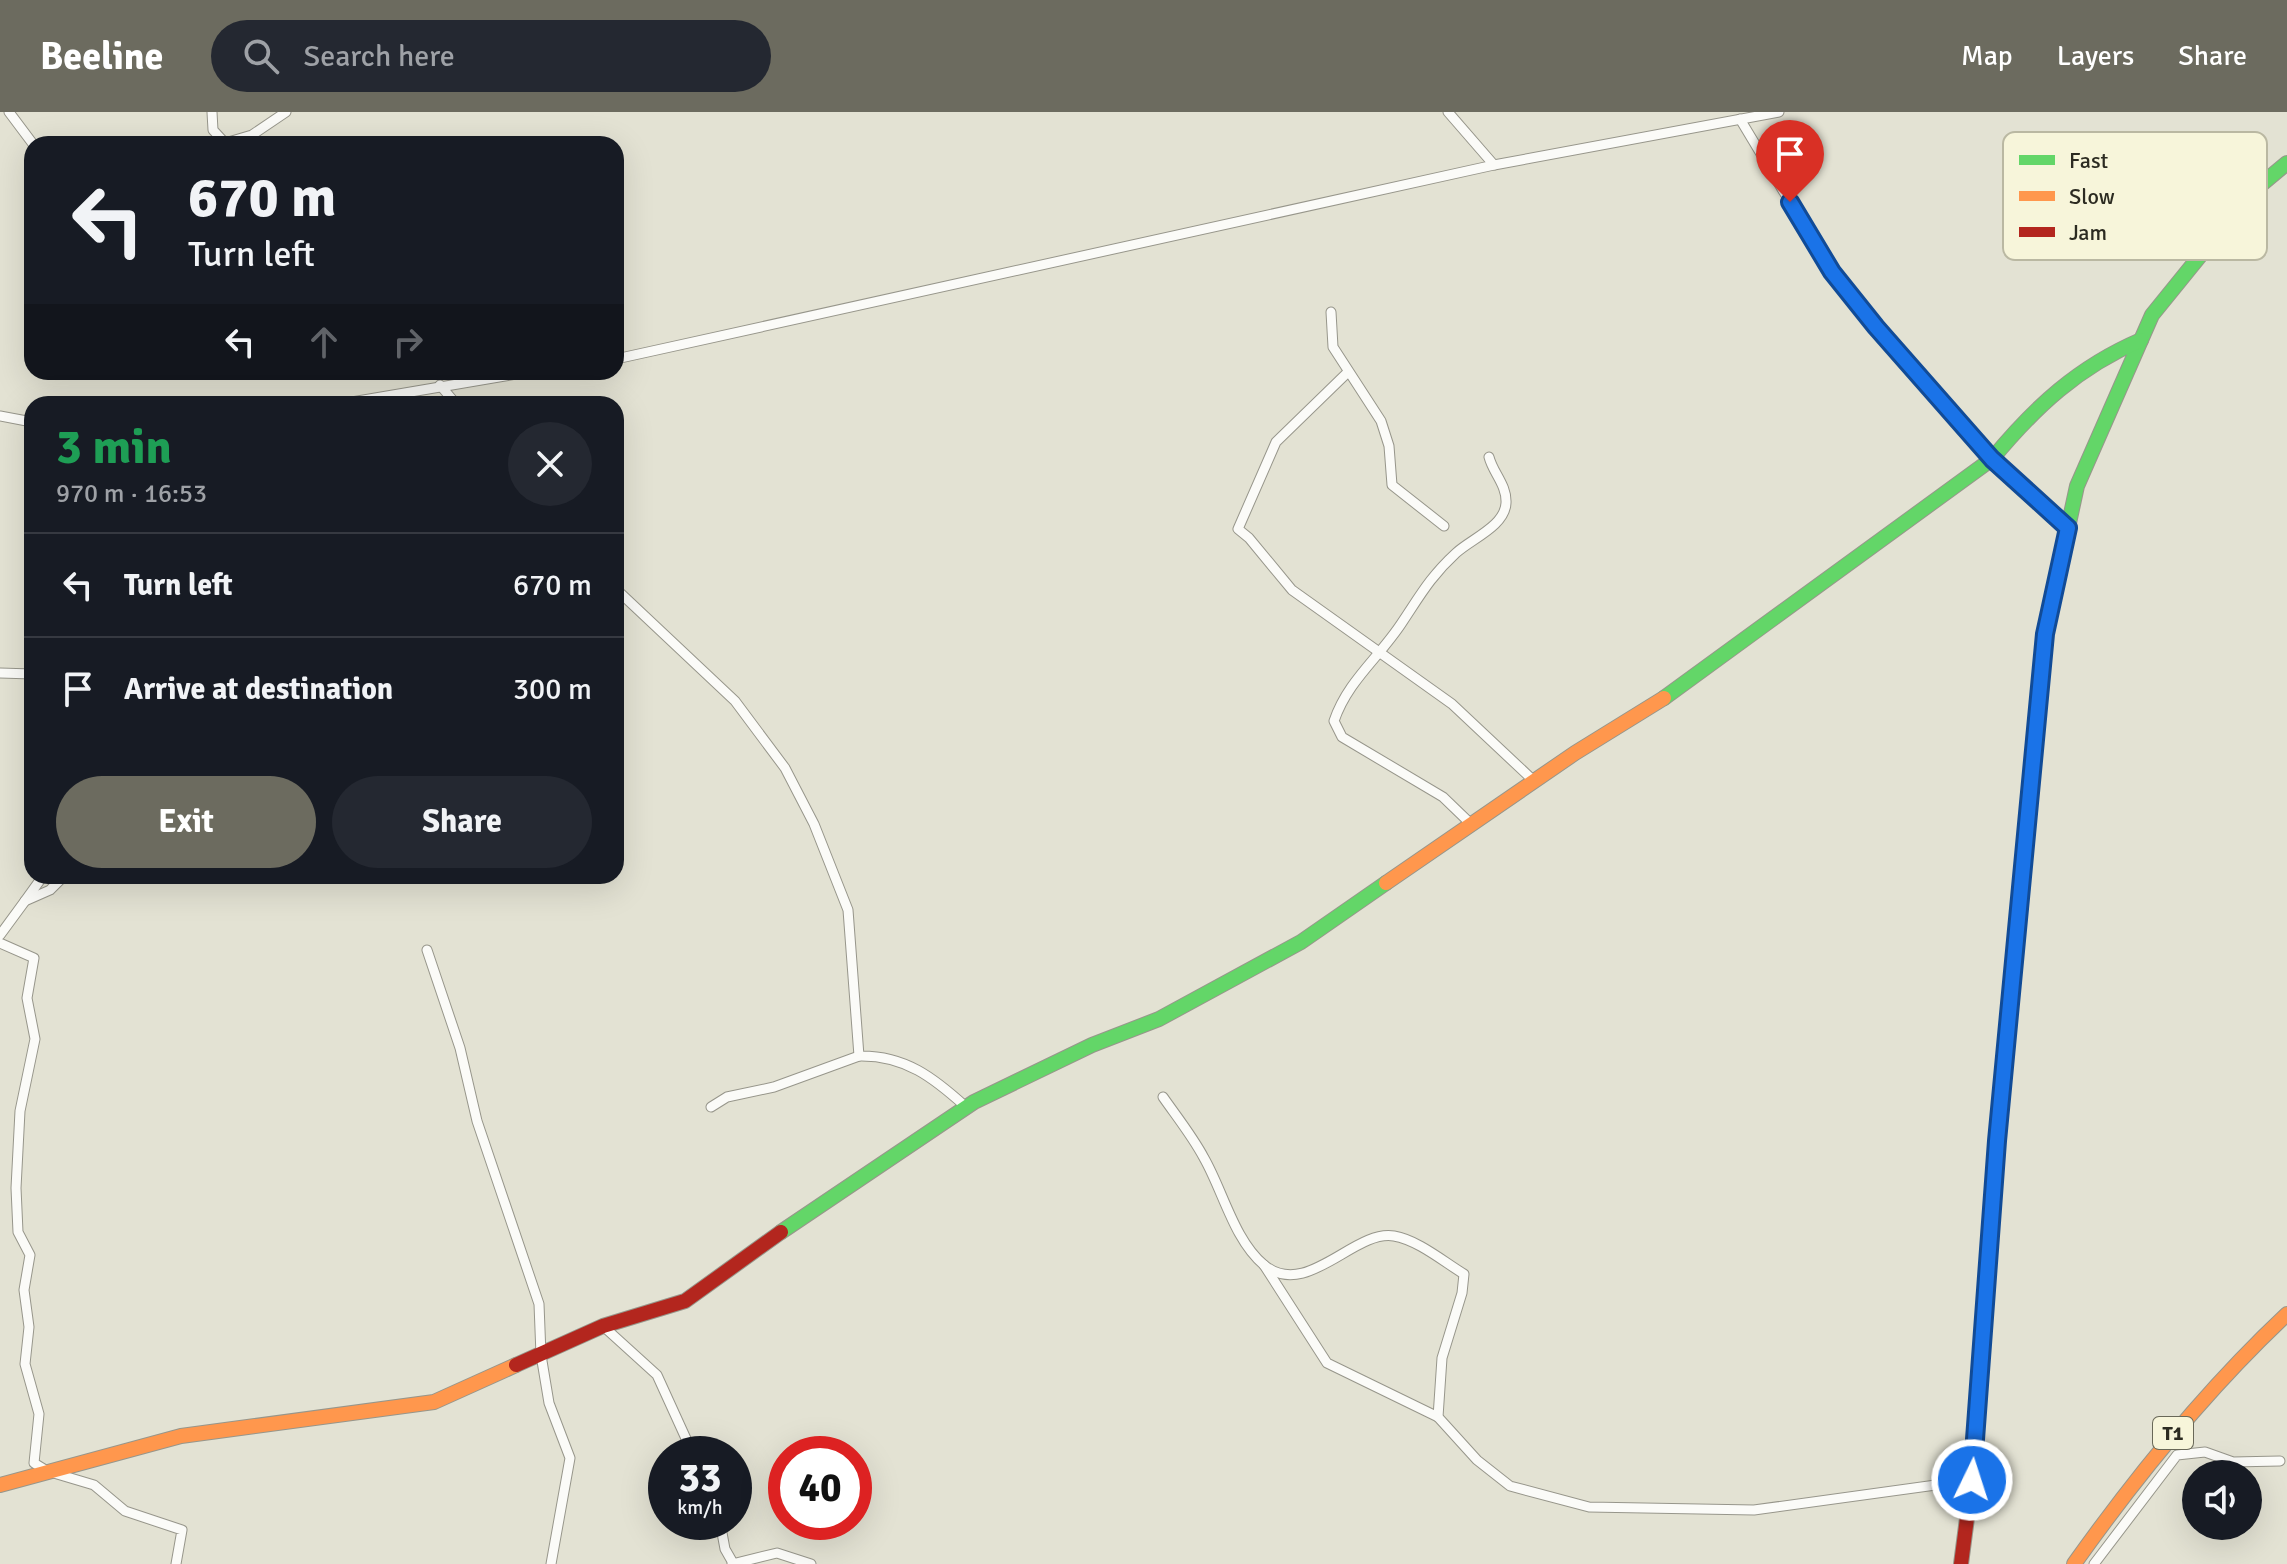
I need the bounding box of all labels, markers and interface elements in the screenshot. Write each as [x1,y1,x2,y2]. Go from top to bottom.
search box [211,20,771,92]
text: Beeline [40,33,163,80]
icon: search [239,34,283,78]
text: Search here [303,38,455,75]
text: Map [1961,39,2013,73]
text: Layers [2057,39,2134,73]
text: Share [2178,39,2247,73]
pin [1756,120,1824,202]
icon: arrive [1768,132,1812,176]
legend [2003,132,2267,260]
text: Fast [2069,147,2109,174]
text: 670 m [188,163,336,232]
icon: left [56,168,160,272]
text: Slow [2069,183,2115,210]
text: Jam [2069,219,2107,246]
text: Turn left [188,232,315,277]
icon: left [218,320,262,364]
icon: ahead [302,320,346,364]
icon: right [386,320,430,364]
text: 3 min [56,418,172,477]
button: close [508,422,592,506]
text: 970 m · 16:53 [56,478,207,510]
icon: left [56,563,100,607]
text: Turn left [124,567,233,604]
text: 670 m [513,567,592,604]
icon: arrive [56,667,100,711]
text: Arrive at destination [124,671,393,708]
text: 300 m [513,671,592,708]
button: Exit [56,776,316,868]
button: Share [332,776,592,868]
road number: T1 [2153,1417,2193,1449]
speed limit sign: 40 [768,1436,872,1540]
position arrow [1930,1438,2014,1522]
text: 33 [678,1453,722,1503]
map controls [2182,1460,2262,1540]
button: sound [2182,1460,2262,1540]
text: km/h [677,1495,723,1520]

